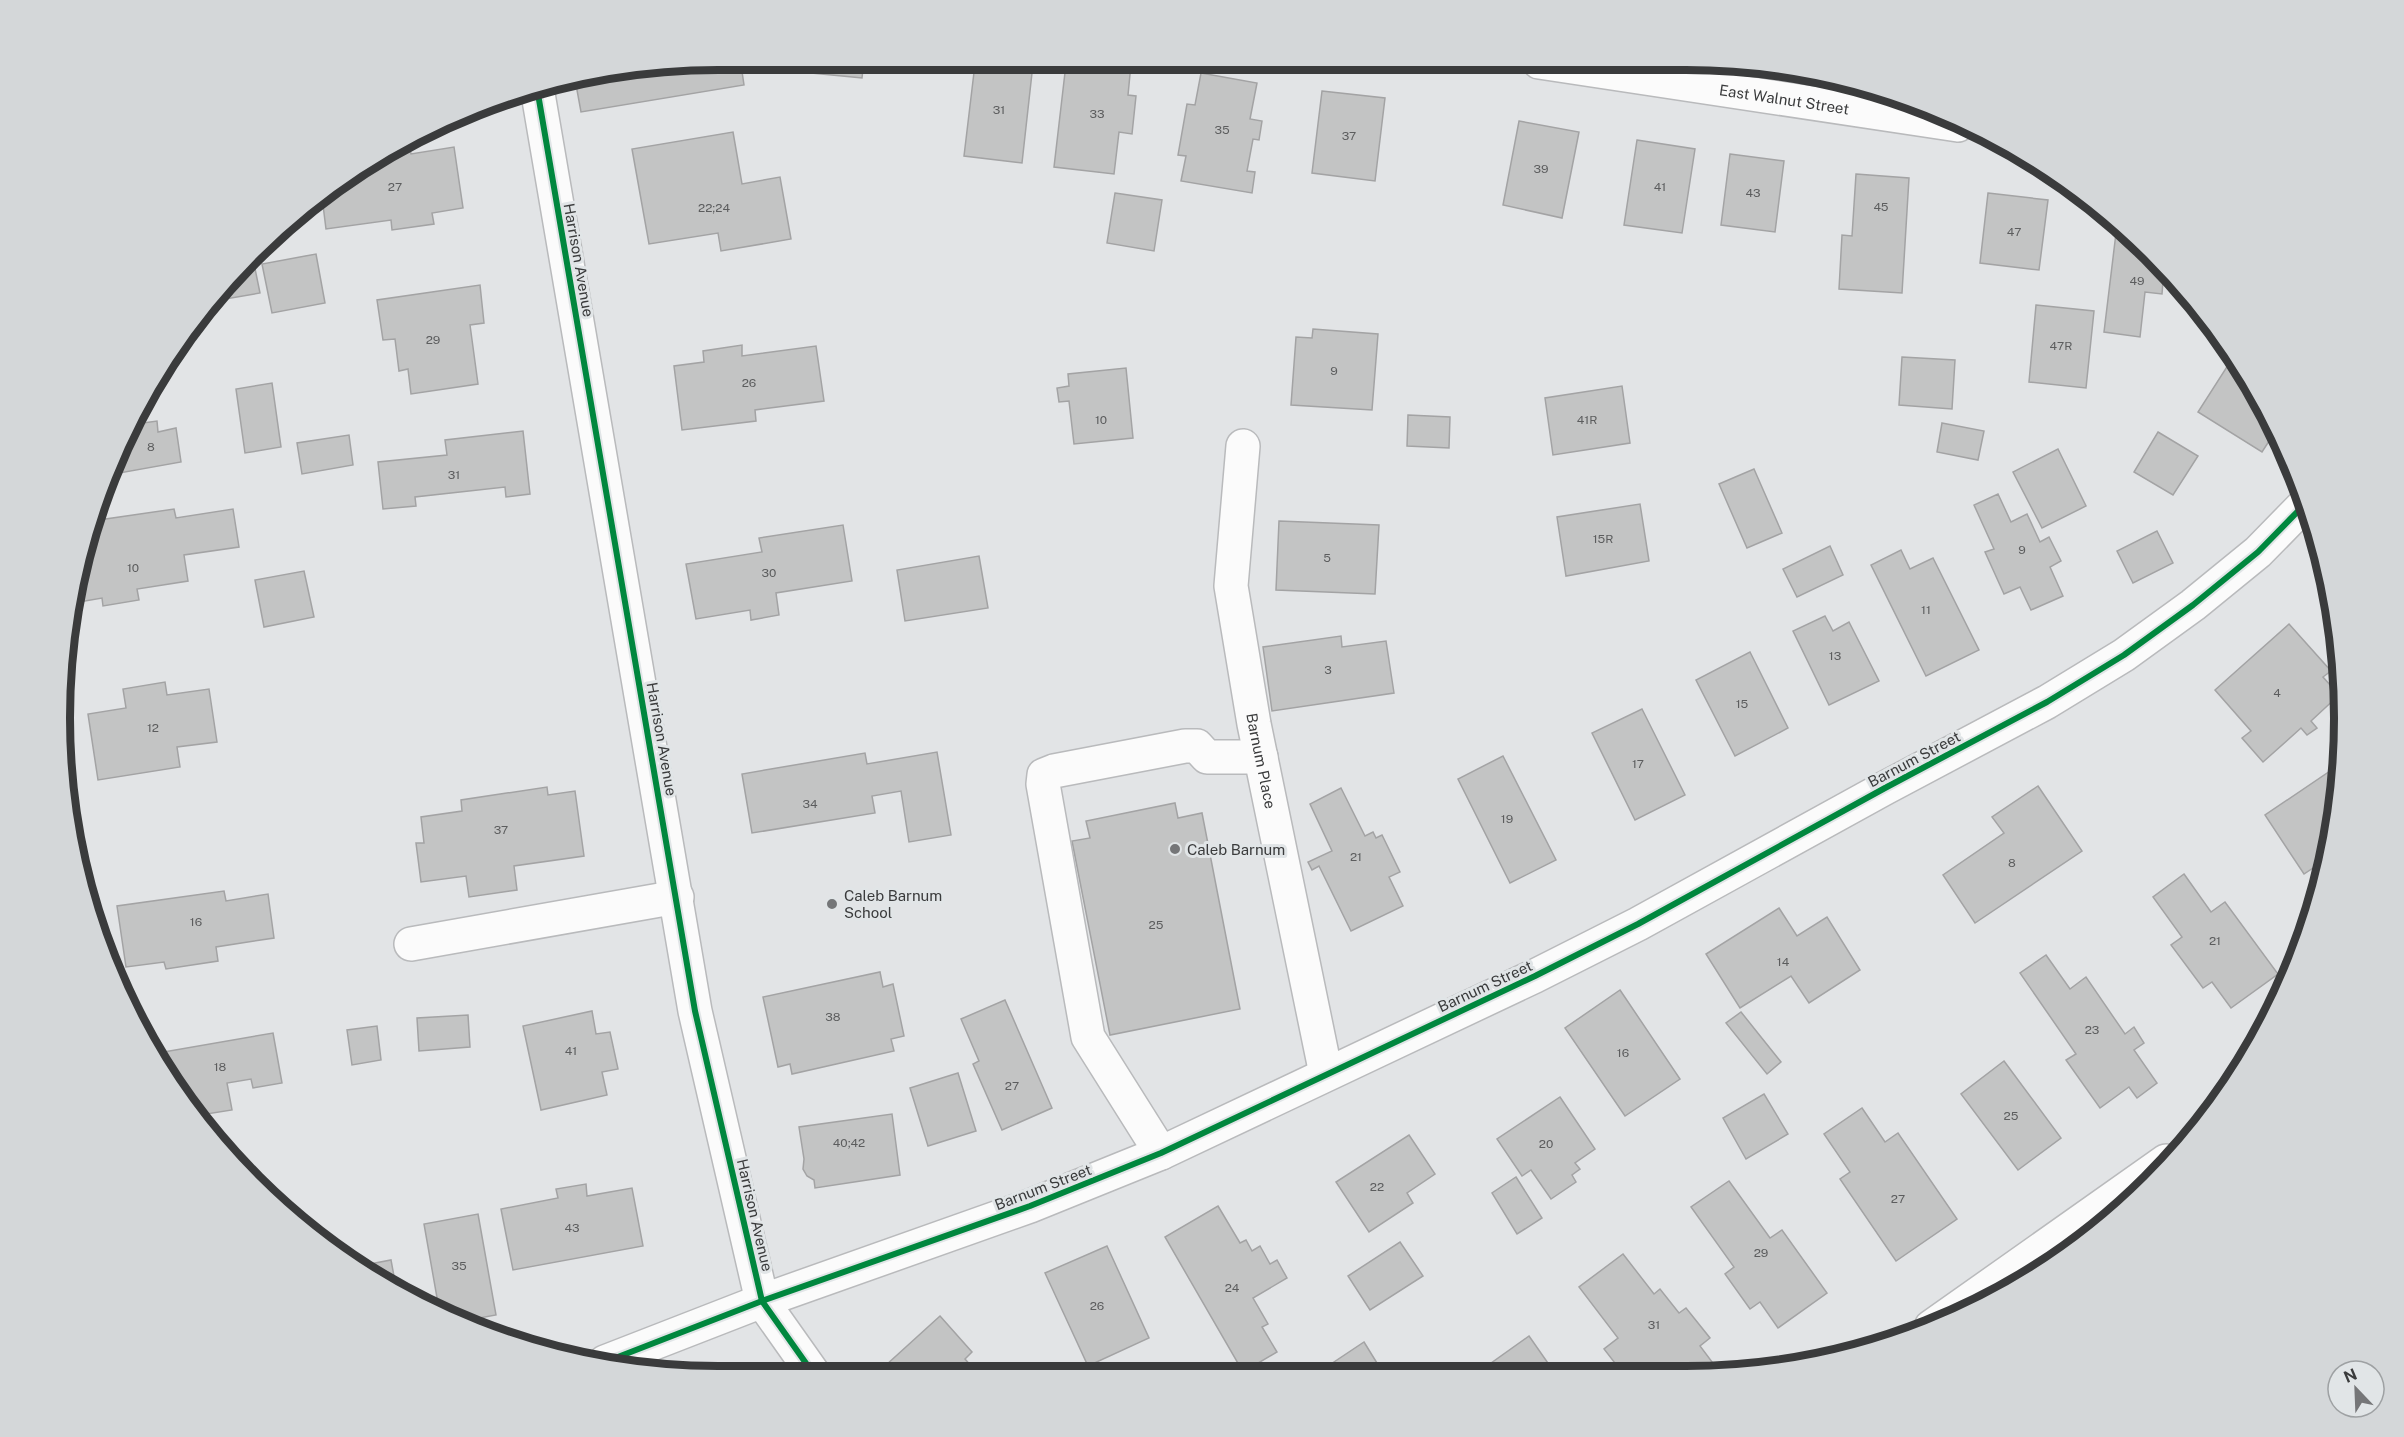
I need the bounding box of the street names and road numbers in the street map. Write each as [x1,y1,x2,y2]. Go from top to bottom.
street label: East Walnut Street [1718,81,1851,117]
street label: Harrison Avenue [561,202,597,318]
street label: Harrison Avenue [644,681,680,797]
street label: Barnum Place [1244,712,1280,810]
street label: Barnum Street [1865,727,1963,790]
street label: Barnum Street [1435,957,1535,1015]
street label: Harrison Avenue [734,1157,776,1273]
street label: Barnum Street [992,1161,1094,1213]

